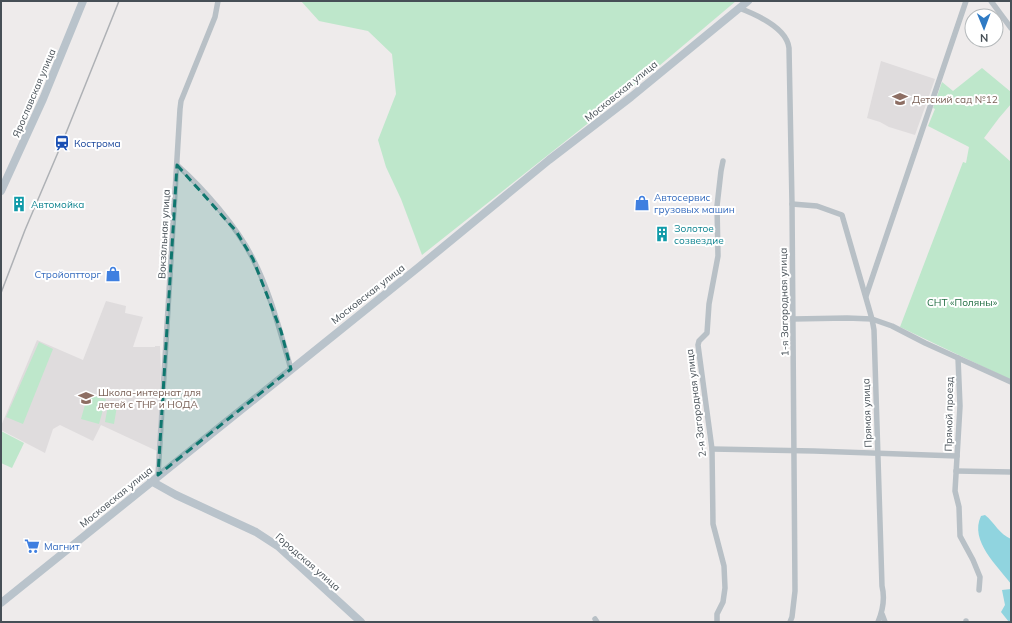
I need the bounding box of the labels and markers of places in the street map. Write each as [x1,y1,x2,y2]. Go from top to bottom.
school or university icon: Детский сад №12 [891,90,909,108]
place label: Детский сад №12 [912,93,998,106]
station icon: Кострома [53,134,71,152]
place label: Кострома [74,137,121,150]
place label: Автосервис грузовых машин [654,191,735,216]
shop icon: Автосервис грузовых машин [633,194,651,212]
building icon: Автомойка [10,195,28,213]
place label: Автомойка [31,198,84,211]
place label: Золотое созвездие [674,222,724,247]
building icon: Золотое созвездие [653,225,671,243]
shop icon: Стройоптторг [104,265,122,283]
place label: Стройоптторг [34,268,102,281]
place label: Школа-интернат для детей с ТНР и НОДА [98,386,201,411]
school or university icon: Школа-интернат для детей с ТНР и НОДА [77,389,95,407]
supermarket icon: Магнит [23,537,41,555]
place label: Магнит [44,540,80,553]

